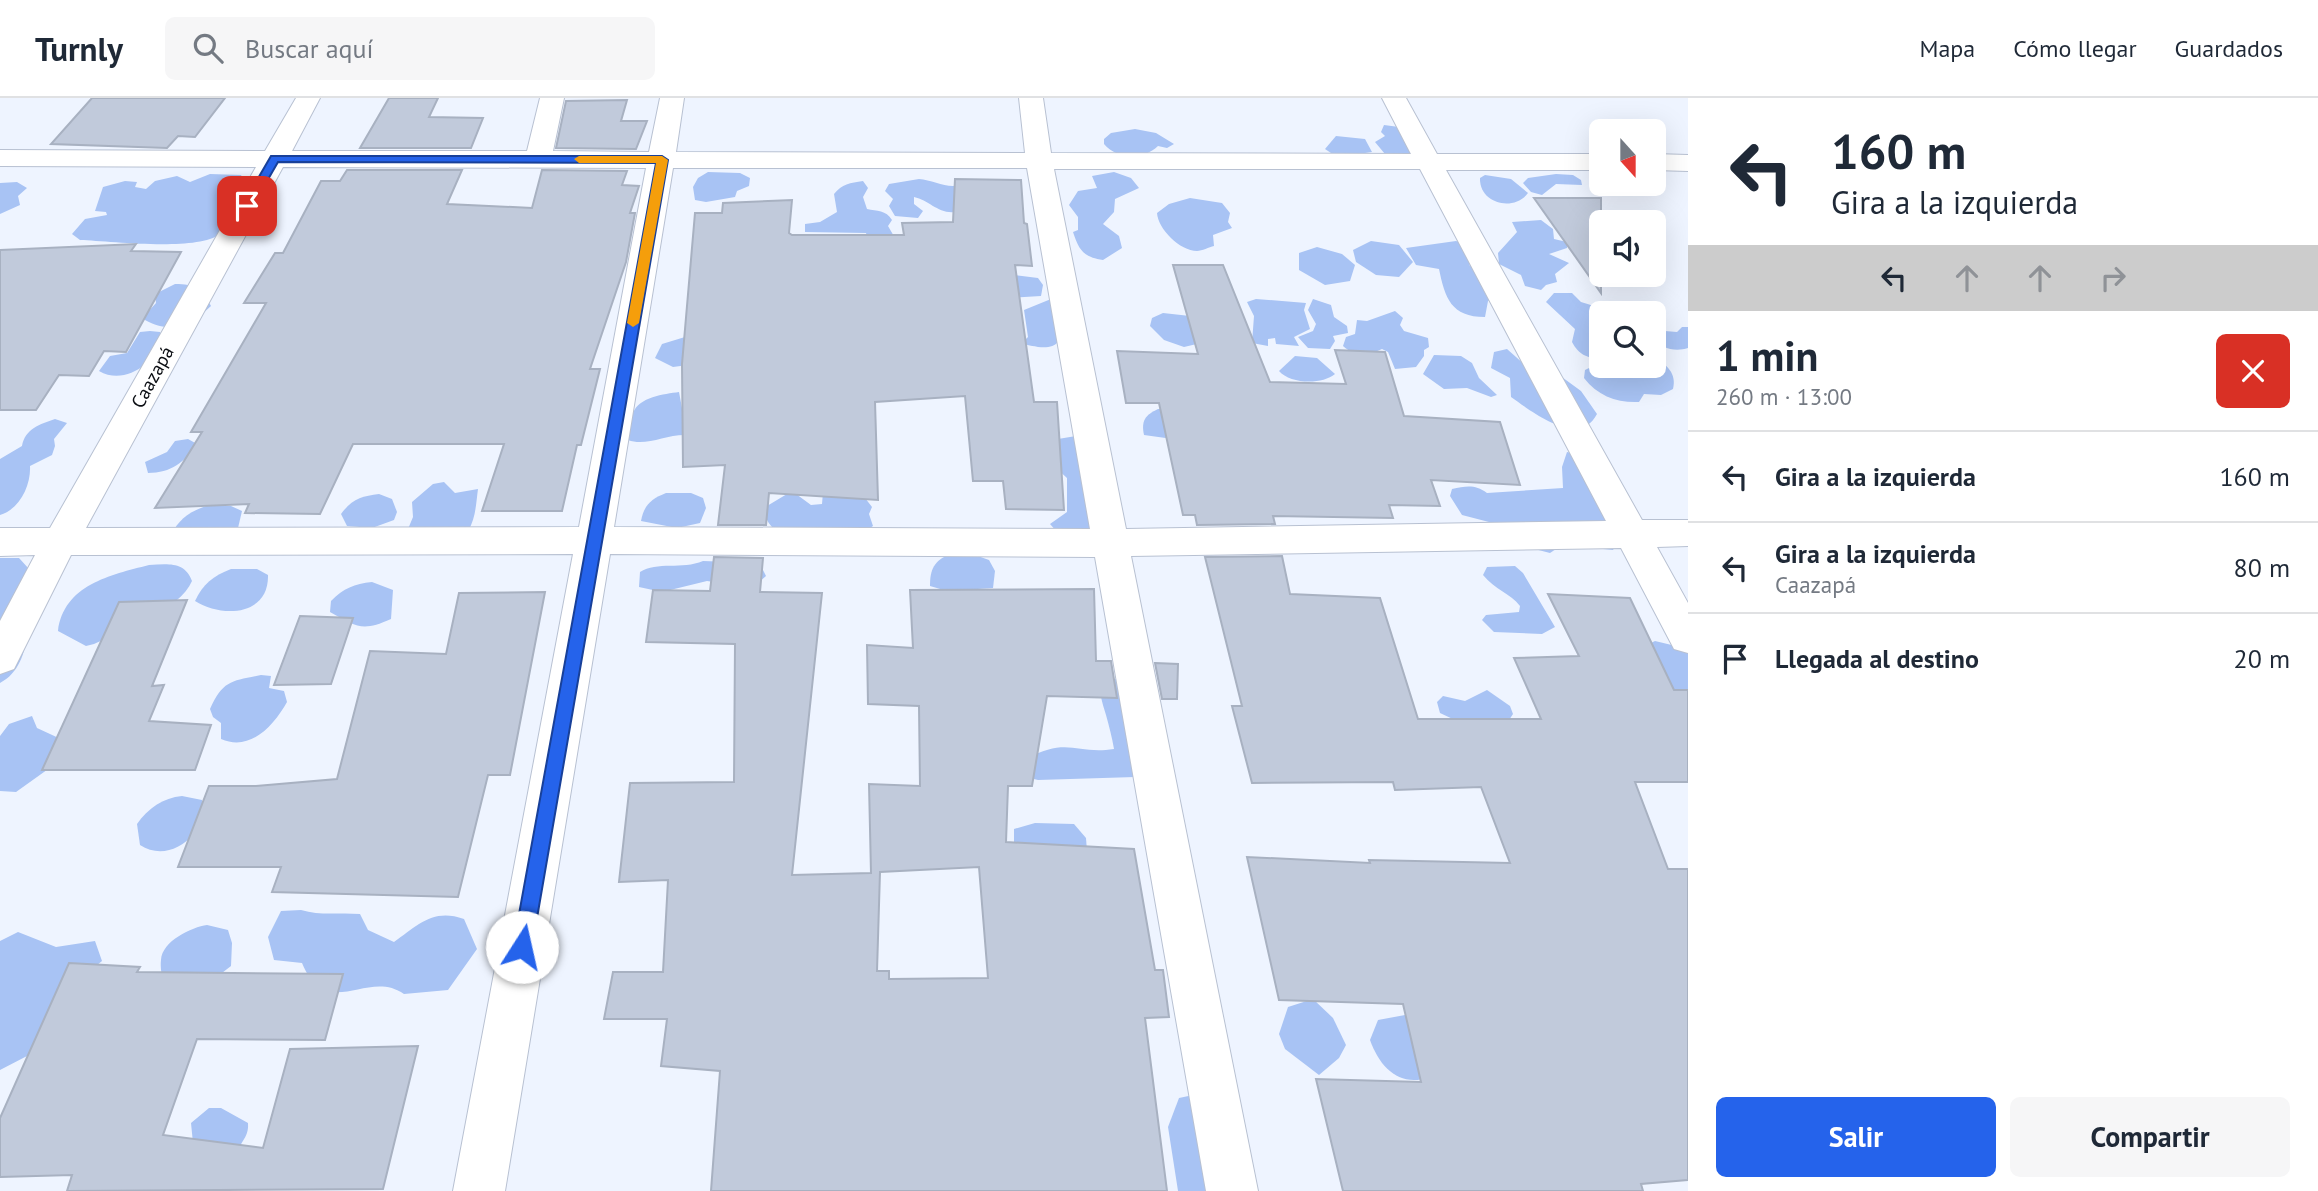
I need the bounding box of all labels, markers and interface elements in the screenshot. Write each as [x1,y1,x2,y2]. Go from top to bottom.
search box [165,17,655,80]
text: Turnly [35,27,123,70]
icon: search [189,29,227,67]
text: Buscar aquí [245,32,373,65]
text: Mapa [1919,33,1975,64]
text: Cómo llegar [2013,33,2137,64]
text: Guardados [2175,33,2283,64]
north arrow [1589,119,1666,196]
map controls [1589,119,1666,378]
text: 160 m [1831,119,1966,183]
icon: left [1716,126,1807,217]
pin [217,176,277,236]
text: Gira a la izquierda [1831,181,2078,223]
icon: arrive [228,187,266,225]
button: sound [1589,210,1666,287]
icon: left [1875,259,1913,297]
icon: ahead [1948,259,1986,297]
icon: ahead [2021,259,2059,297]
icon: right [2094,259,2132,297]
button: search [1589,301,1666,378]
text: 1 min [1716,328,1818,383]
button: close [2216,334,2290,408]
street label: Caazapá [125,342,179,412]
text: 260 m · 13:00 [1716,382,1852,411]
icon: left [1716,458,1754,496]
text: Gira a la izquierda [1775,460,1976,493]
text: 160 m [2219,460,2290,493]
text: Gira a la izquierda [1775,537,1976,570]
icon: left [1716,549,1754,587]
text: 80 m [2234,551,2290,584]
text: Caazapá [1775,570,1856,599]
icon: arrive [1716,640,1754,678]
text: Llegada al destino [1775,642,1979,675]
text: 20 m [2234,642,2290,675]
position arrow [485,910,559,984]
button: Salir [1716,1097,1996,1177]
button: Compartir [2010,1097,2290,1177]

